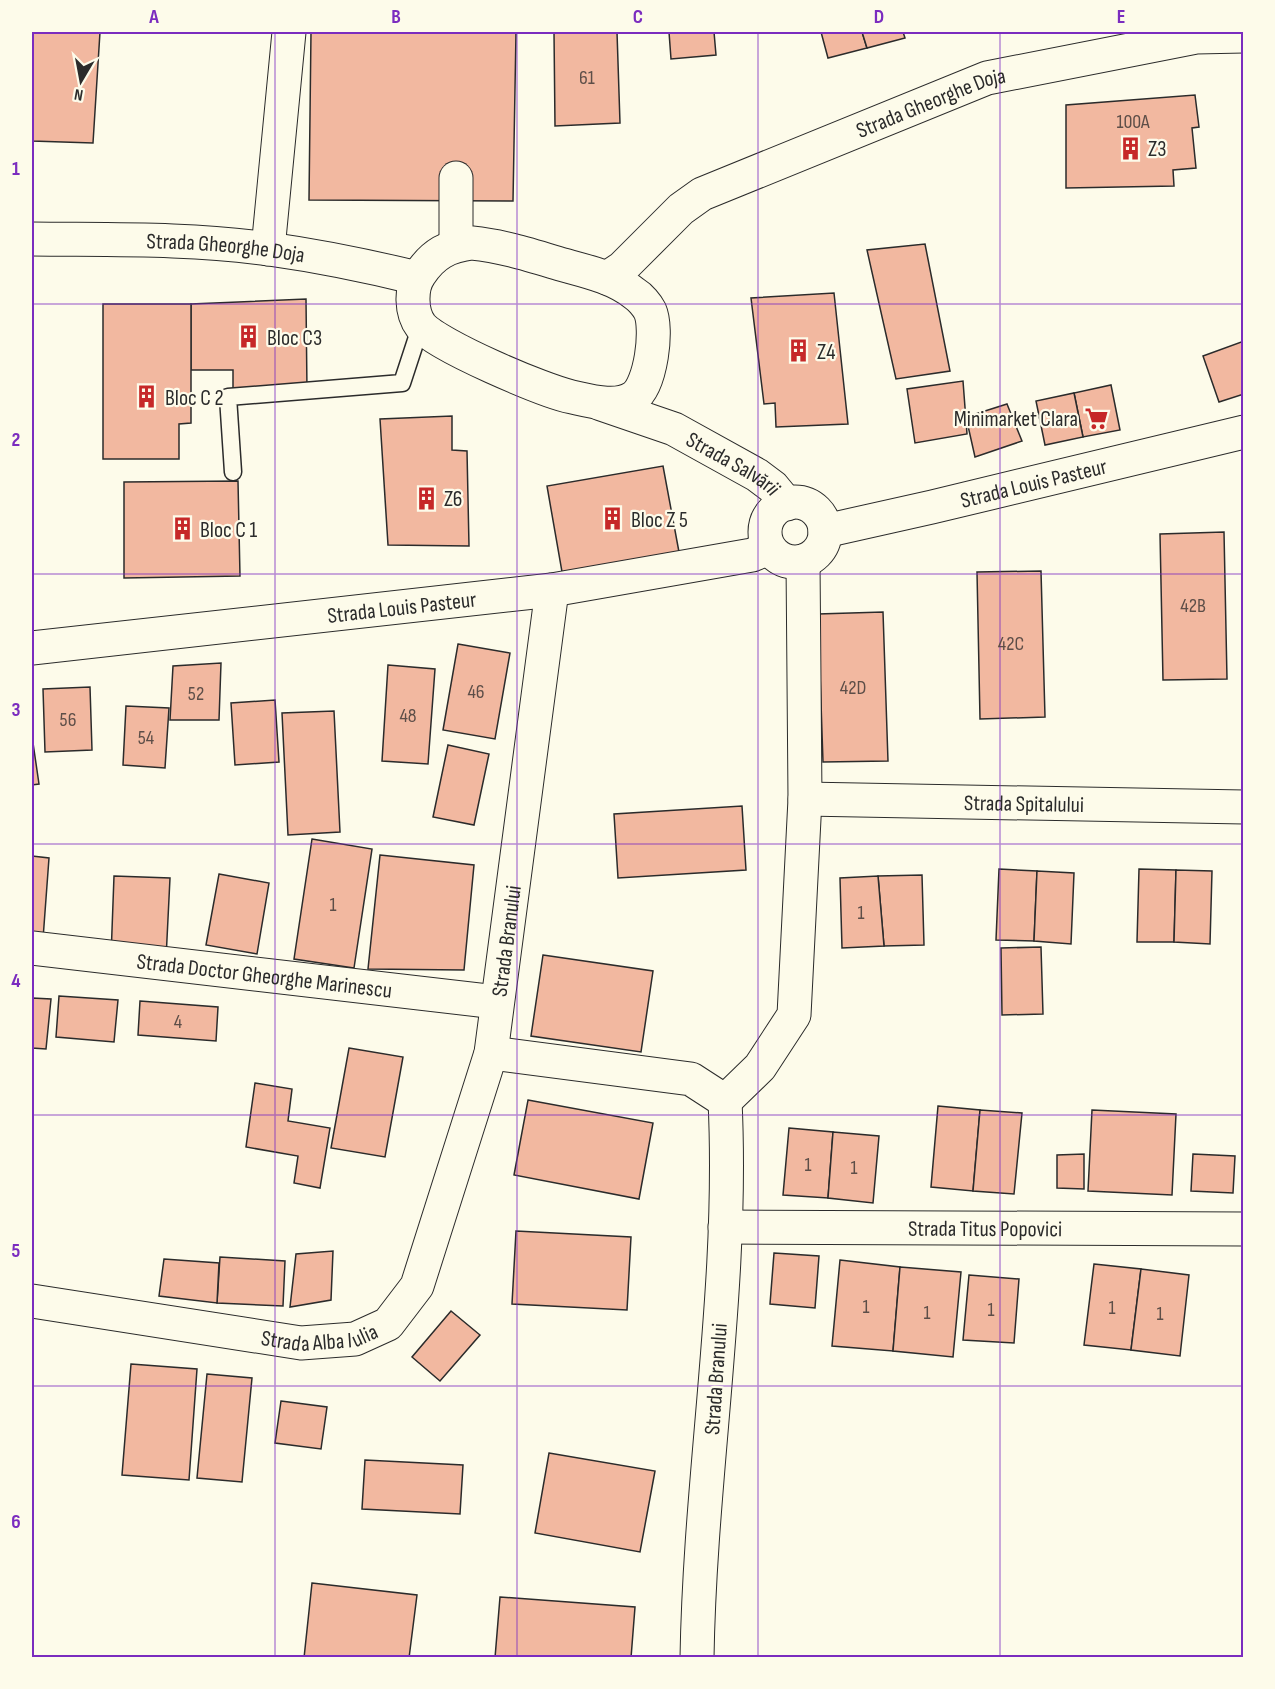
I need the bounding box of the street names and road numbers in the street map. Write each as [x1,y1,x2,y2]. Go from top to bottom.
street label: Strada Gheorghe Doja [852,63,1008,145]
street label: Strada Gheorghe Doja [146,228,307,269]
street label: Strada Salvării [681,426,786,501]
street label: Strada Louis Pasteur [958,453,1110,515]
street label: Strada Louis Pasteur [326,587,478,630]
street label: Strada Spitalului [964,790,1084,819]
street label: Strada Branului [487,884,528,998]
street label: Strada Doctor Gheorghe Marinescu [135,948,393,1005]
street label: Strada Titus Popovici [908,1216,1062,1243]
street label: Strada Alba Iulia [259,1318,382,1358]
street label: Strada Branului [699,1322,734,1436]

